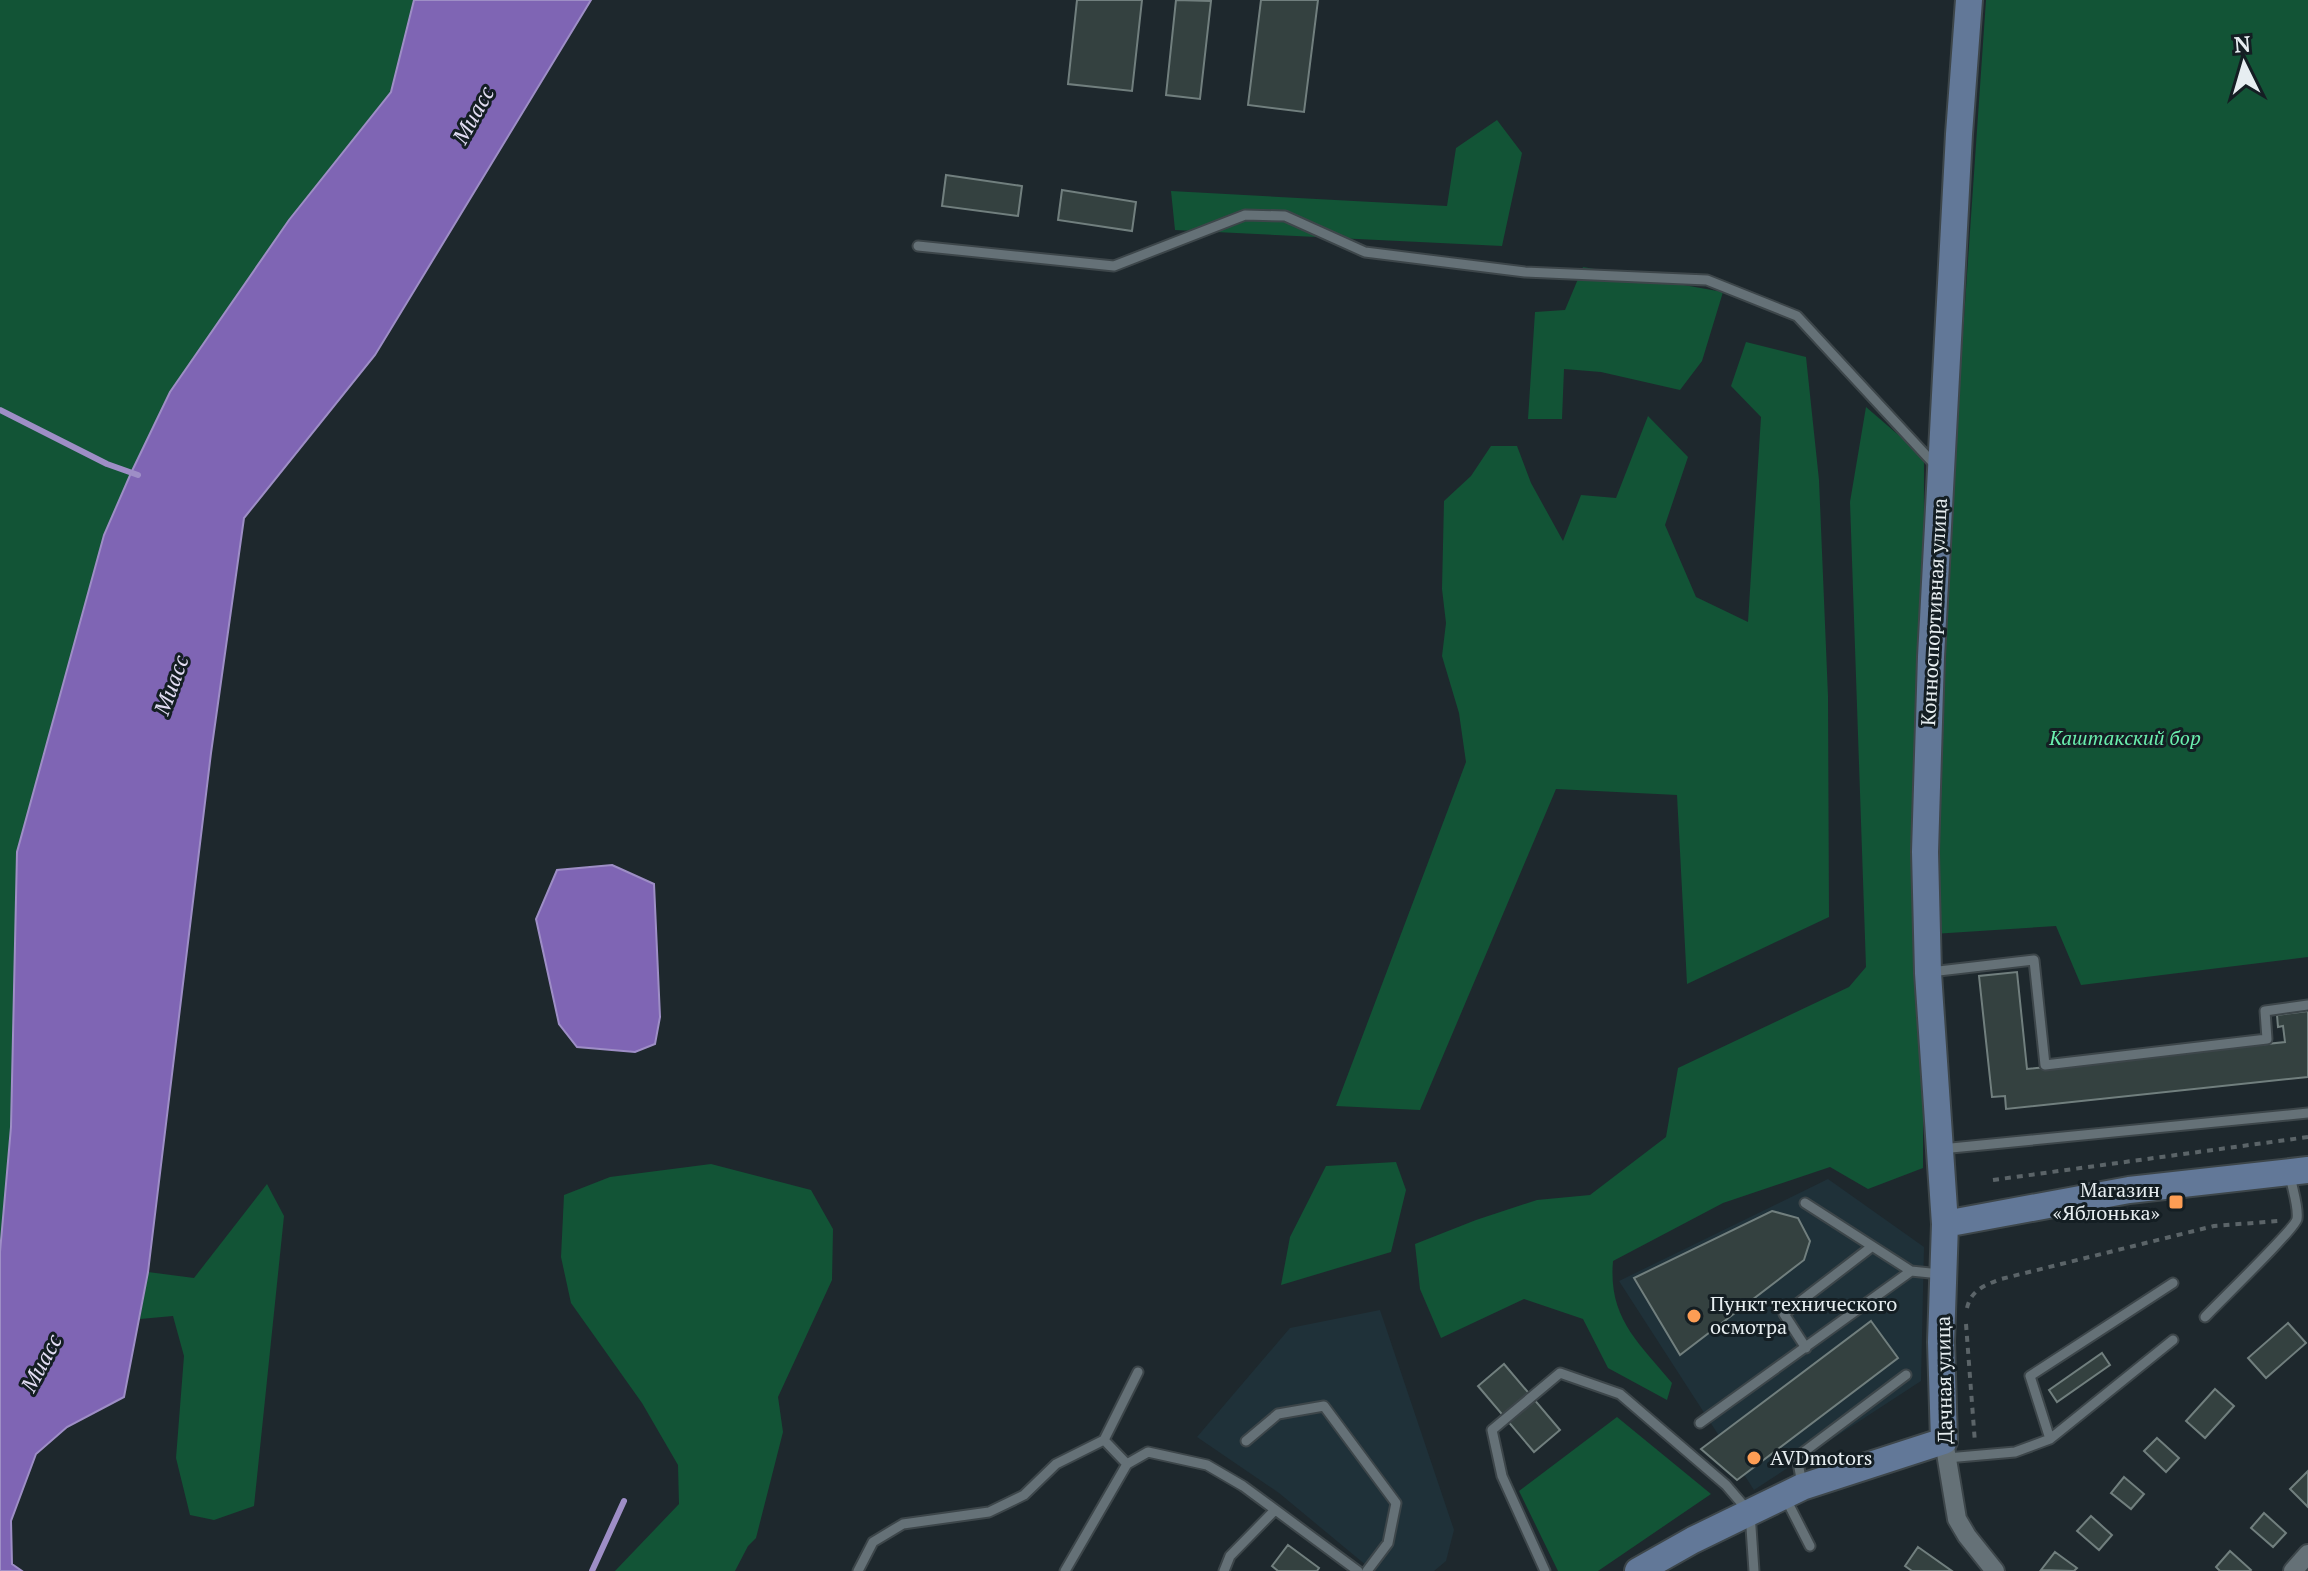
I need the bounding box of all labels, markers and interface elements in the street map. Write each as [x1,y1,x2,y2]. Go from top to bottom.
north arrow [2204,24,2284,104]
text: N [2233,28,2252,59]
water label: Миасс [445,80,500,149]
street label: Конноспортивная улица [1914,497,1953,727]
water label: Миасс [146,650,195,720]
park label: Каштакский бор [2048,724,2201,751]
place label: Магазин «Яблонька» [2053,1176,2160,1226]
marker: Магазин «Яблонька» [2167,1193,2185,1211]
place label: Пункт технического осмотра [1710,1290,1897,1340]
marker: Пункт технического осмотра [1685,1307,1703,1325]
street label: Дачная улица [1929,1316,1958,1444]
water label: Миасс [13,1328,68,1398]
place label: AVDmotors [1770,1444,1872,1471]
marker: AVDmotors [1745,1449,1763,1467]

